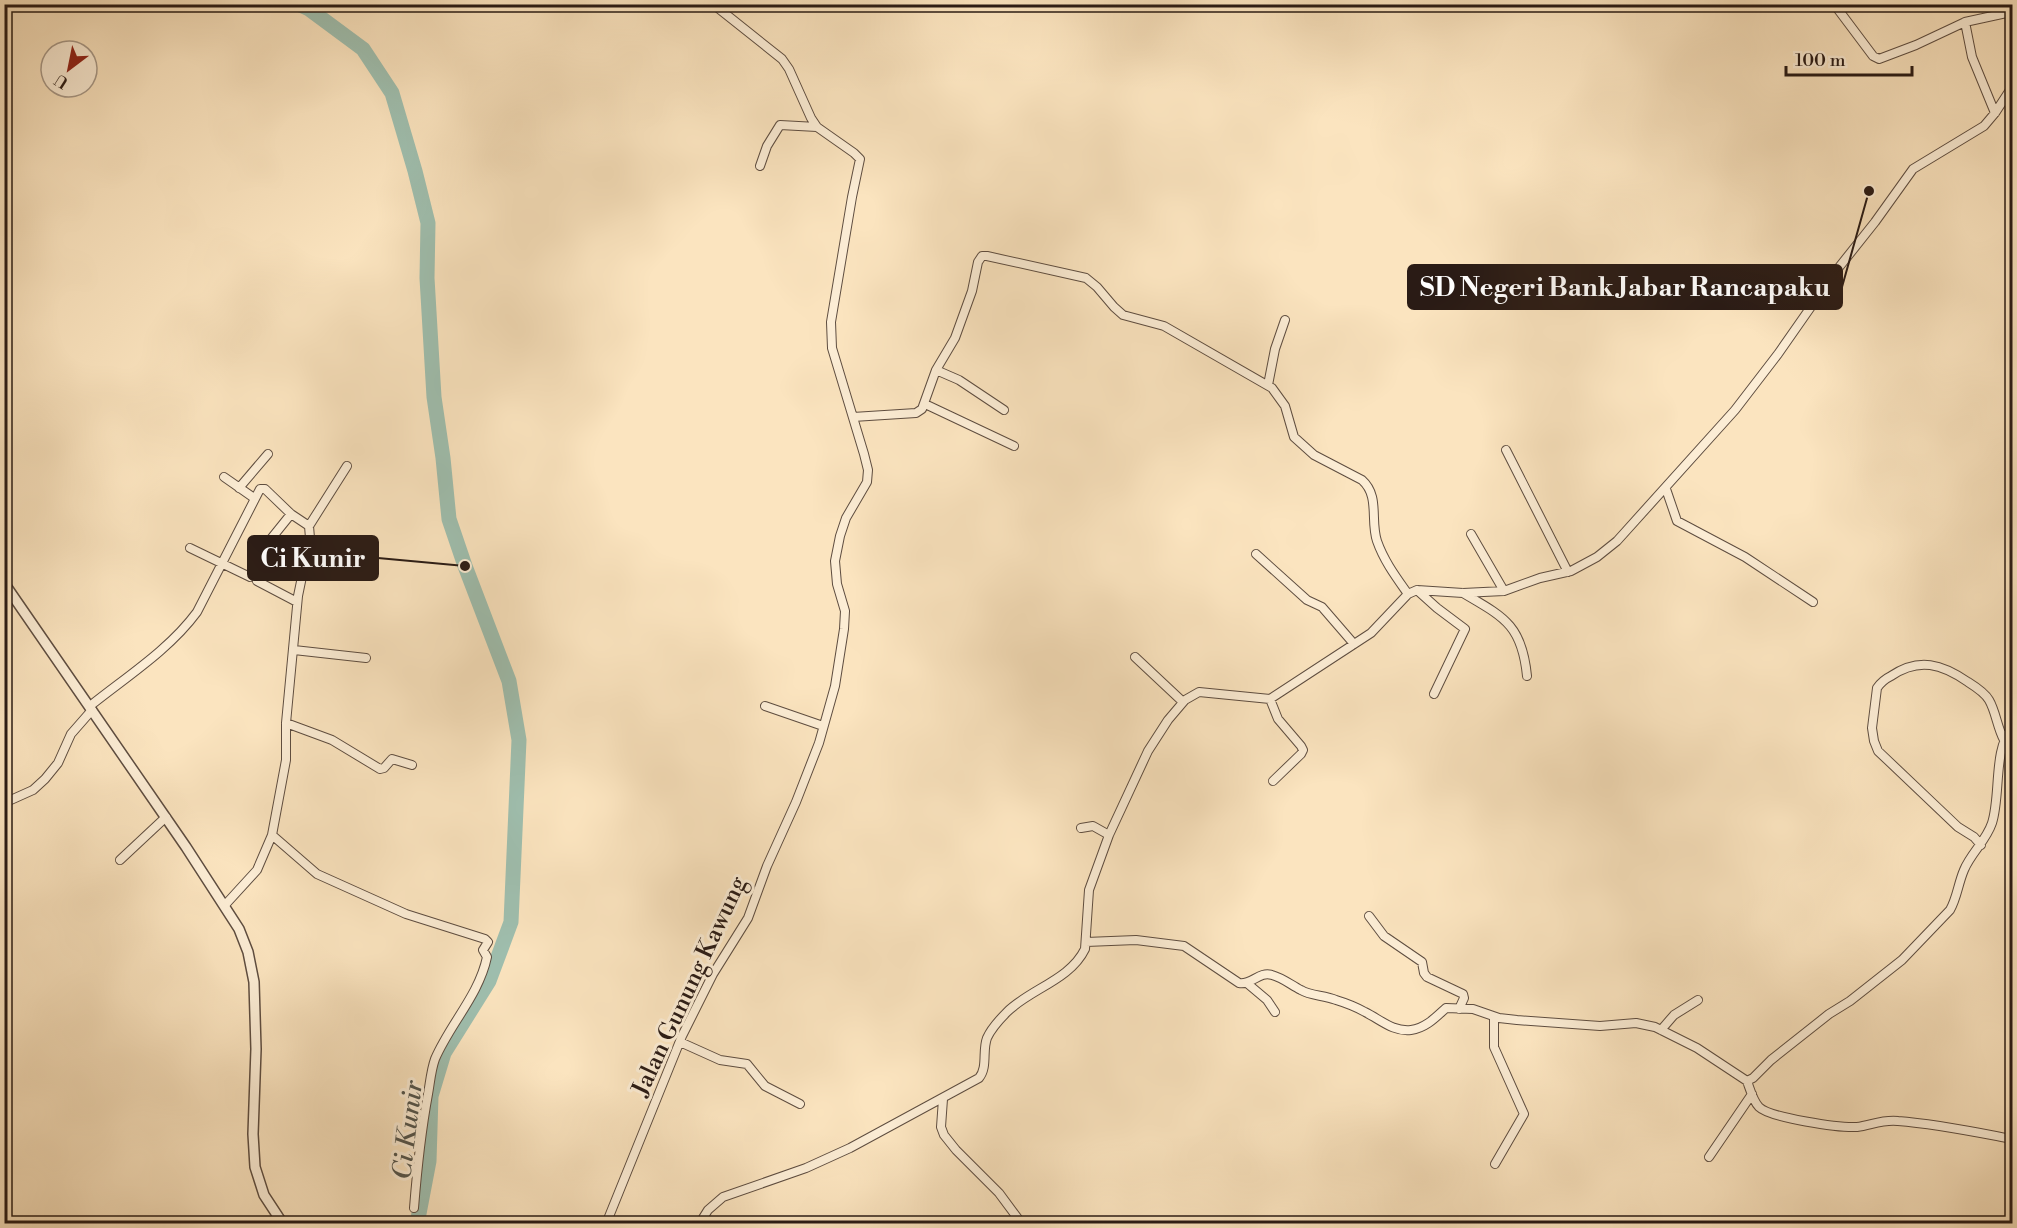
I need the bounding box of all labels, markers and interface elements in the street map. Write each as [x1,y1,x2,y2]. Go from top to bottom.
north arrow [39,39,99,99]
scale bar [1786,39,1912,77]
text: 100 m [1795,49,1846,72]
text: U [51,69,72,93]
callout: SD Negeri Bank Jabar Rancapaku [1408,265,1842,309]
text: SD Negeri Bank Jabar Rancapaku [1420,272,1830,304]
callout: Ci Kunir [248,536,378,580]
text: Ci Kunir [260,543,366,575]
street label: Jalan Gunung Kawung [625,871,754,1102]
water label: Ci Kunir [386,1078,430,1181]

